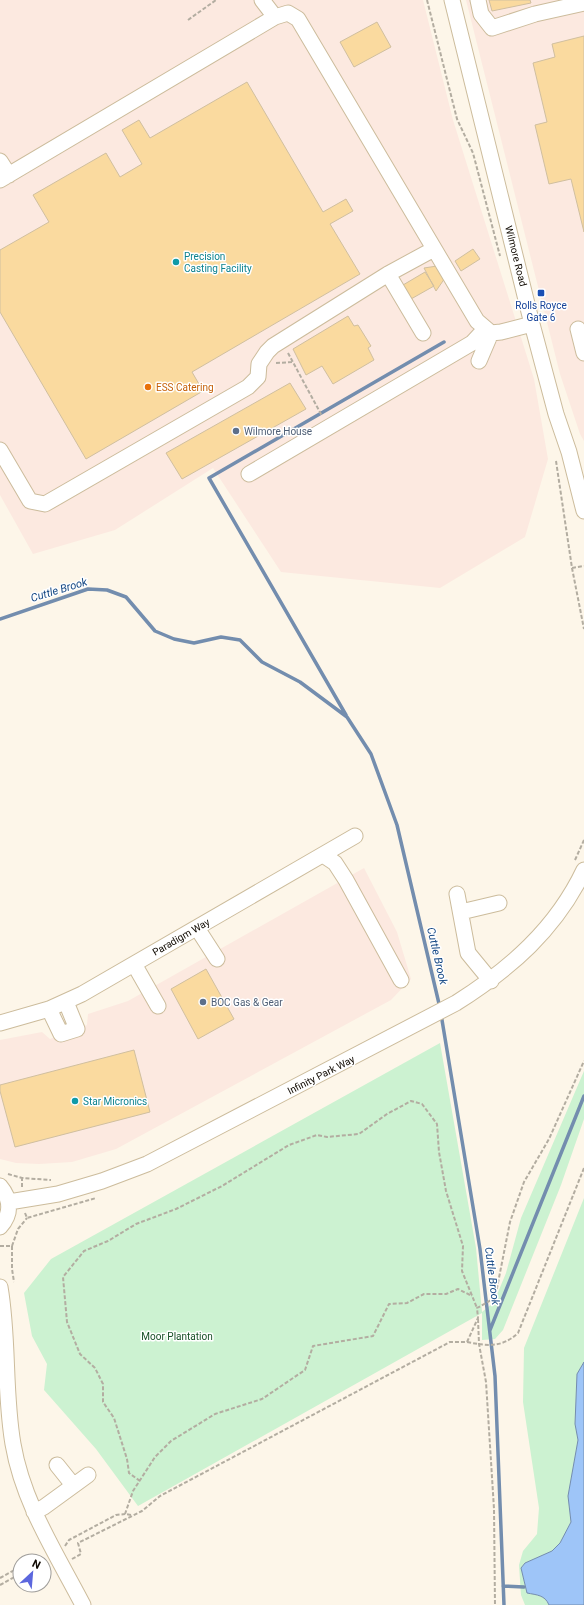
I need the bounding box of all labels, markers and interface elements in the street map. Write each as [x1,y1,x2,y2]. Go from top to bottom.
street label: Wilmore Road [503,224,529,288]
place label: Precision Casting Facility [184,251,252,274]
marker: Precision Casting Facility [171,257,181,267]
marker: Rolls Royce Gate 6 [536,288,546,298]
place label: Rolls Royce Gate 6 [515,300,567,323]
marker: ESS Catering [143,382,153,392]
place label: ESS Catering [156,382,214,393]
marker: Wilmore House [231,426,241,436]
place label: Wilmore House [244,426,312,437]
water label: Cuttle Brook [29,575,89,605]
street label: Paradigm Way [151,916,212,958]
water label: Cuttle Brook [424,926,450,987]
marker: BOC Gas & Gear [198,997,208,1007]
place label: BOC Gas & Gear [211,997,283,1008]
street label: Infinity Park Way [286,1053,357,1097]
marker: Star Micronics [70,1096,80,1106]
place label: Star Micronics [83,1096,147,1107]
water label: Cuttle Brook [482,1246,502,1306]
park label: Moor Plantation [141,1331,213,1342]
north arrow [12,1553,52,1593]
text: N [30,1557,43,1572]

